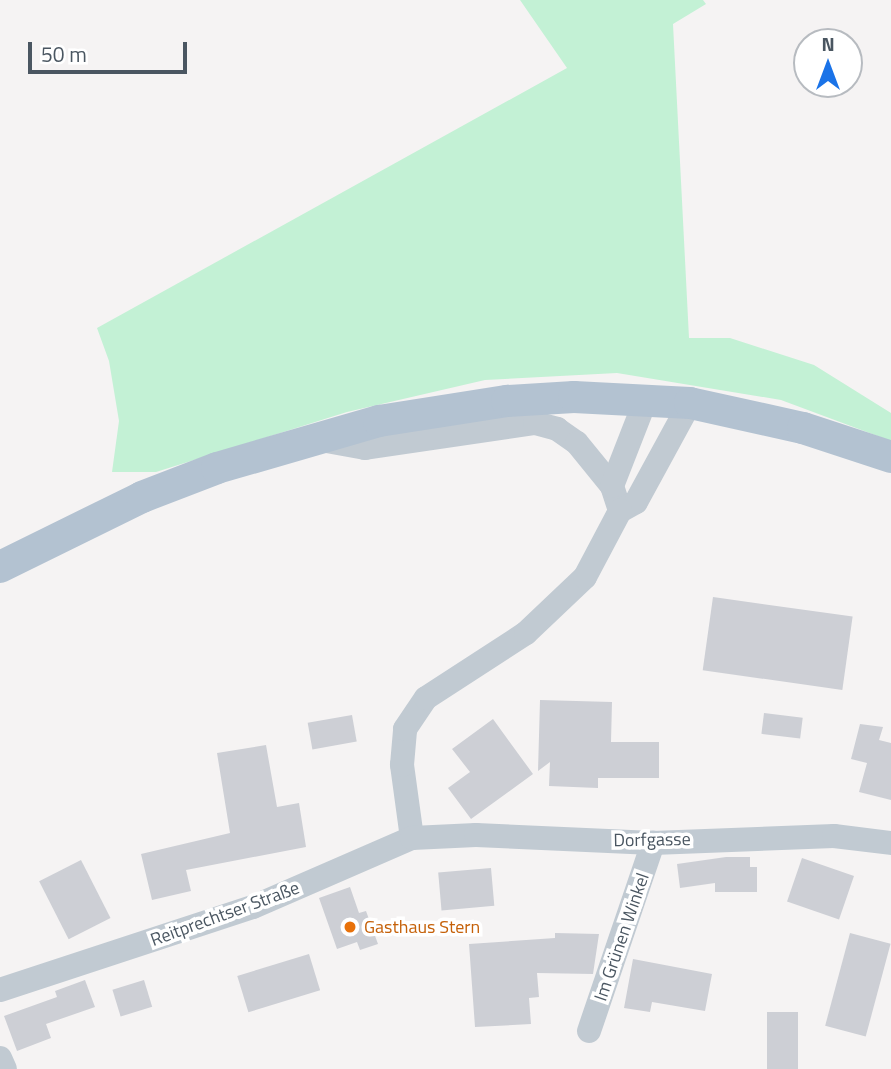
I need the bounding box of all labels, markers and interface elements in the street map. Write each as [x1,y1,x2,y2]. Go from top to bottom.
scale bar [32,28,191,72]
north arrow [793,28,863,98]
text: N [821,29,835,58]
text: 50 m [41,38,87,70]
street label: Dorfgasse [613,829,691,851]
street label: Im Grünen Winkel [590,870,654,1004]
street label: Reitprechtser Straße [148,877,302,951]
place label: Gasthaus Stern [364,916,480,938]
marker: Gasthaus Stern [342,919,358,935]

